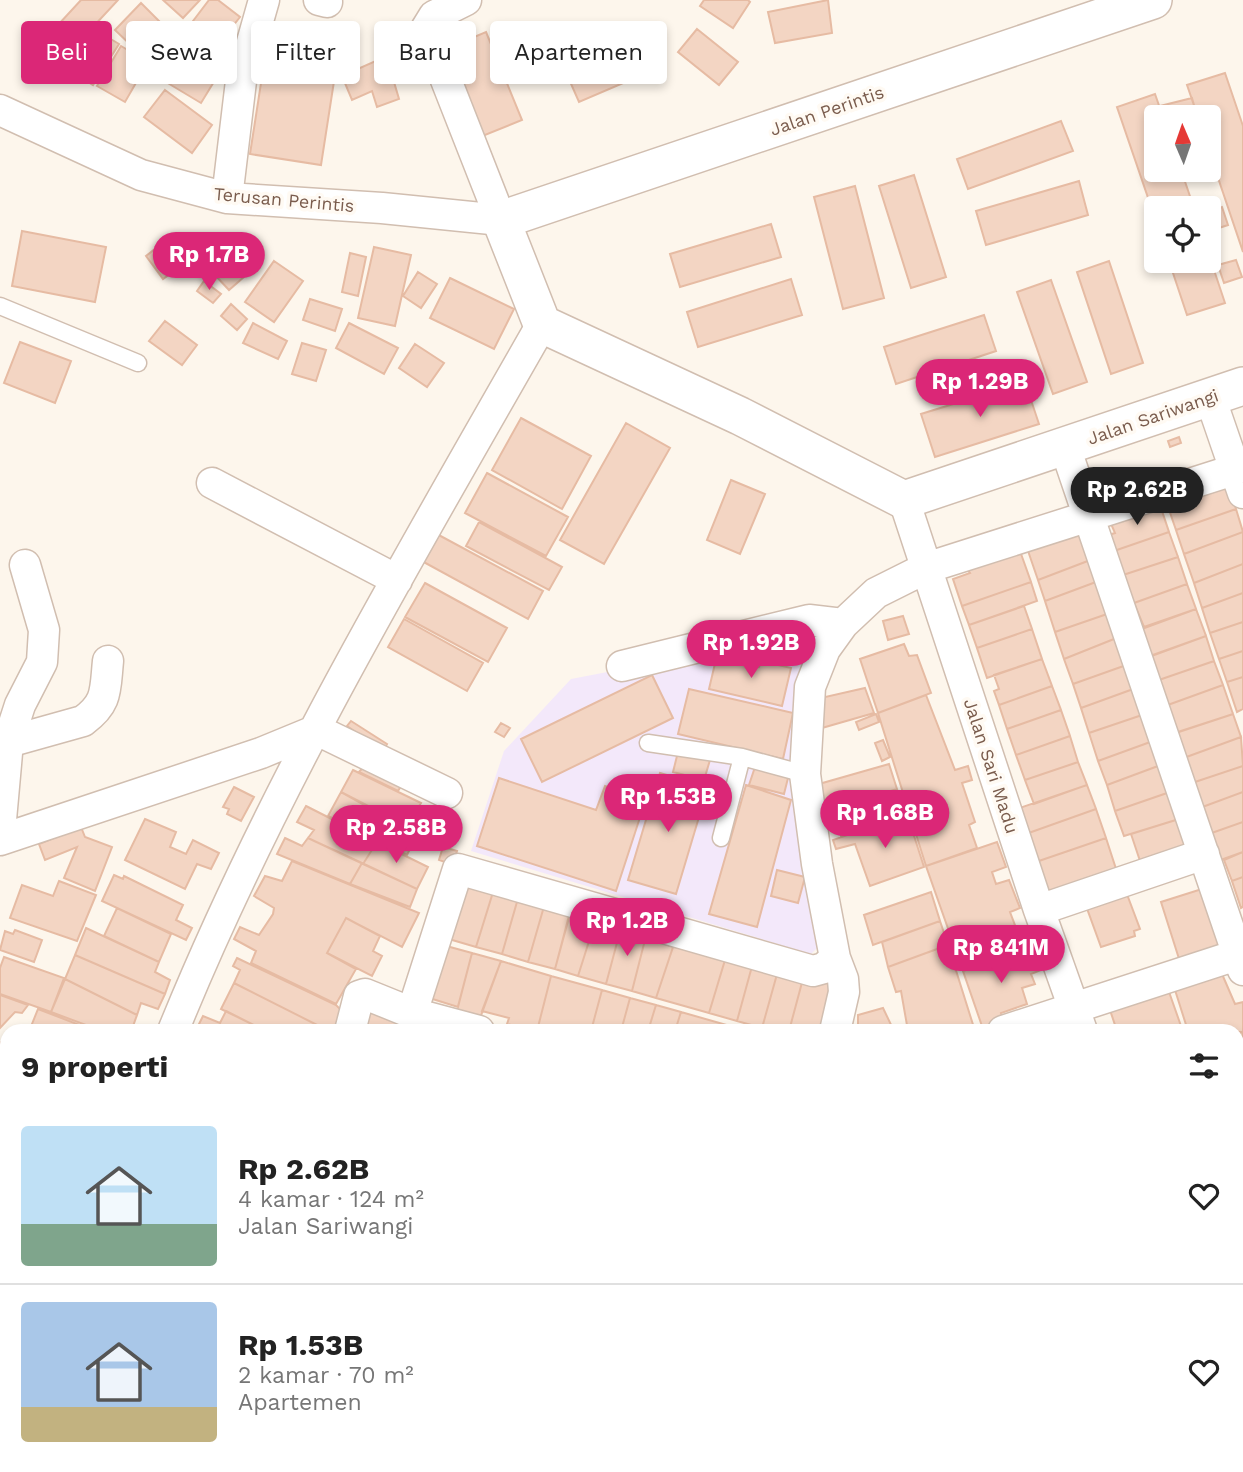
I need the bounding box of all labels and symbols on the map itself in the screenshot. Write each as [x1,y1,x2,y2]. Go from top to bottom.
street label: Jalan Perintis [767,81,887,140]
north arrow [1144,105,1222,182]
street label: Terusan Perintis [213,183,355,216]
pin: Rp 1.7B [144,232,274,292]
pin: Rp 1.29B [908,360,1052,419]
street label: Jalan Sariwangi [1085,384,1221,449]
pin: Rp 2.62B [1065,468,1209,527]
pin: Rp 1.92B [679,620,823,680]
street label: Jalan Sari Madu [960,696,1023,836]
pin: Rp 1.53B [596,774,740,834]
pin: Rp 1.68B [813,790,957,850]
pin: Rp 2.58B [324,806,468,865]
pin: Rp 1.2B [562,898,692,958]
pin: Rp 841M [936,926,1066,985]

